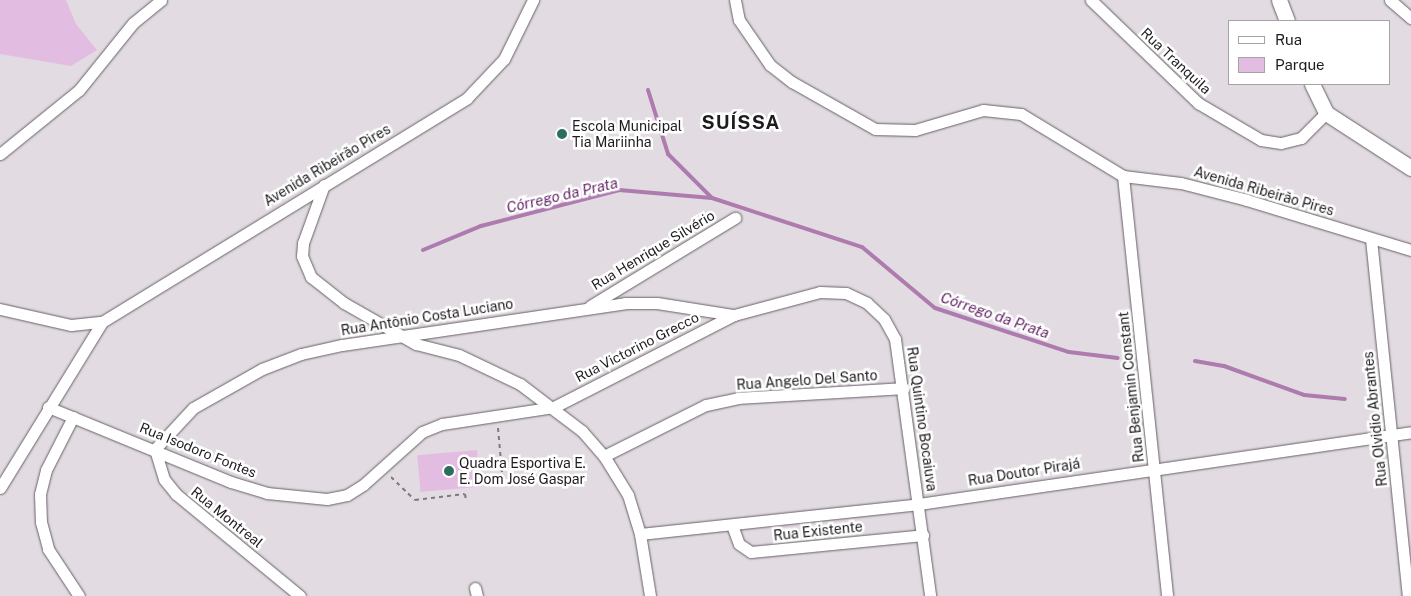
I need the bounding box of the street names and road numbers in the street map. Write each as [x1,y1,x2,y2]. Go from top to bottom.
street label: Rua Tranquila [1138,24,1214,98]
street label: Avenida Ribeirão Pires [261,121,393,209]
street label: Avenida Ribeirão Pires [1192,163,1336,219]
street label: Rua Henrique Silvério [588,207,718,293]
street label: Rua Antônio Costa Luciano [340,295,514,339]
street label: Rua Victorino Grecco [572,308,702,386]
street label: Rua Benjamin Constant [1115,311,1147,463]
street label: Rua Quintino Bocaiuva [904,346,940,492]
street label: Rua Olvidio Abrantes [1360,351,1390,487]
street label: Rua Angelo Del Santo [736,367,878,393]
street label: Rua Isodoro Fontes [137,419,259,481]
street label: Rua Doutor Pirajá [967,455,1081,489]
street label: Rua Montreal [188,483,266,551]
street label: Rua Existente [773,518,863,544]

